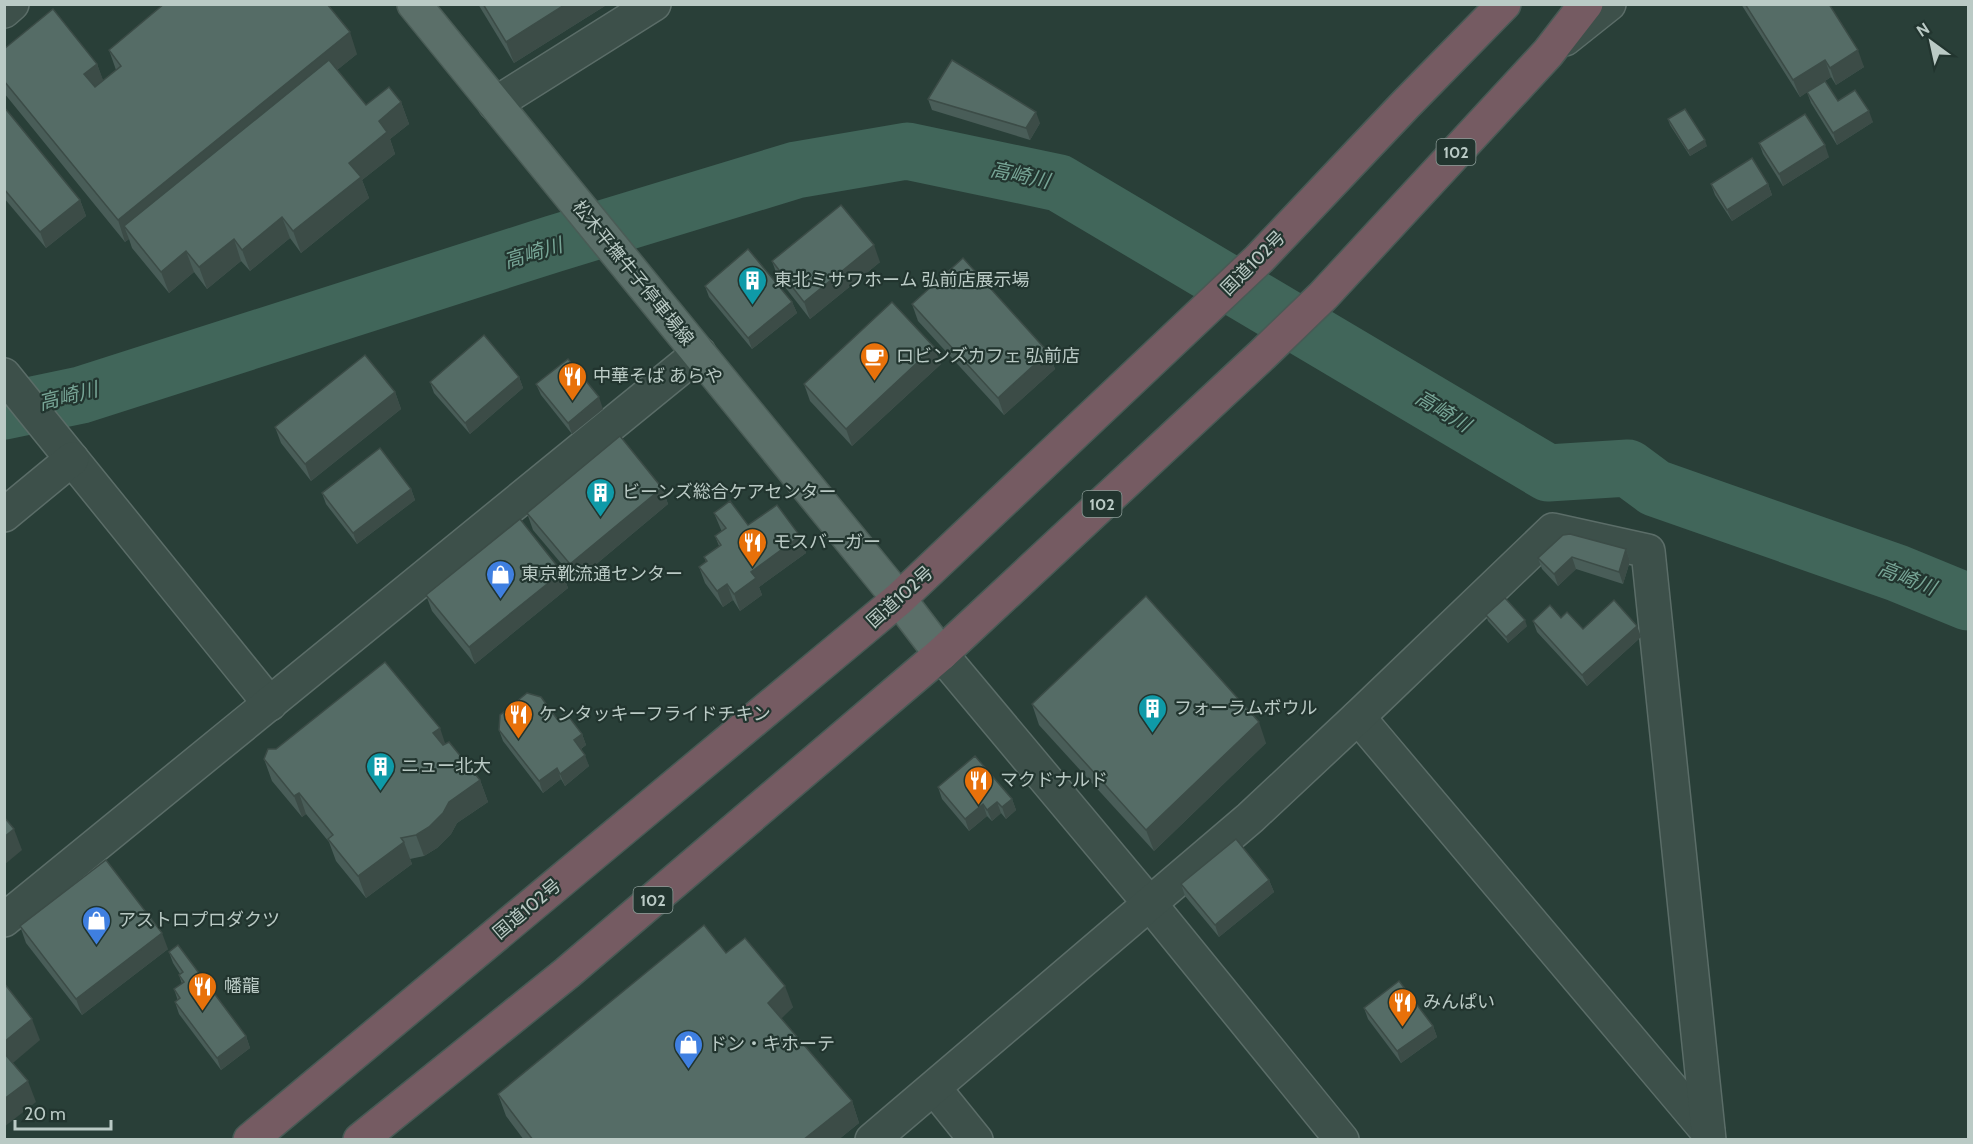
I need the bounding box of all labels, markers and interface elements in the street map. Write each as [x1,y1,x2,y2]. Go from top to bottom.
north arrow [1901,12,1961,72]
text: N [1913,19,1933,41]
road number: 102 [1436,139,1476,165]
water label: 高崎川 [988,157,1054,193]
street label: 松木平撫牛子停車場線 [568,196,698,350]
street label: 国道102号 [1216,226,1290,300]
water label: 高崎川 [501,232,567,273]
building icon: 東北ミサワホーム 弘前店展示場 [737,264,769,306]
place label: 東北ミサワホーム 弘前店展示場 [774,269,1030,291]
cafe icon: ロビンズカフェ 弘前店 [859,340,891,382]
place label: ロビンズカフェ 弘前店 [896,345,1080,367]
restaurant icon: 中華そば あらや [556,360,588,402]
place label: 中華そば あらや [593,365,723,387]
water label: 高崎川 [36,377,102,415]
water label: 高崎川 [1411,385,1477,438]
building icon: ビーンズ総合ケアセンター [585,476,617,518]
place label: ビーンズ総合ケアセンター [622,481,836,503]
road number: 102 [1082,491,1122,517]
restaurant icon: モスバーガー [736,526,768,568]
place label: モスバーガー [773,531,881,553]
water label: 高崎川 [1875,556,1941,601]
shop icon: 東京靴流通センター [484,558,516,600]
street label: 国道102号 [862,561,938,633]
place label: 東京靴流通センター [521,563,683,585]
building icon: フォーラムボウル [1137,692,1169,734]
place label: フォーラムボウル [1174,697,1317,719]
restaurant icon: ケンタッキーフライドチキン [502,698,534,740]
place label: ケンタッキーフライドチキン [539,703,771,725]
building icon: ニュー北大 [364,750,396,792]
place label: ニュー北大 [401,755,491,777]
restaurant icon: マクドナルド [963,764,995,806]
place label: マクドナルド [1000,769,1108,791]
street label: 国道102号 [489,874,565,944]
road number: 102 [634,887,672,913]
shop icon: アストロプロダクツ [81,904,113,946]
place label: アストロプロダクツ [118,909,280,931]
restaurant icon: 幡龍 [187,970,219,1012]
place label: 幡龍 [224,975,260,997]
restaurant icon: みんぱい [1386,986,1418,1028]
place label: みんぱい [1423,991,1495,1013]
shop icon: ドン・キホーテ [672,1028,704,1070]
place label: ドン・キホーテ [709,1033,835,1055]
scale bar [15,1093,111,1131]
text: 20 m [24,1103,66,1125]

